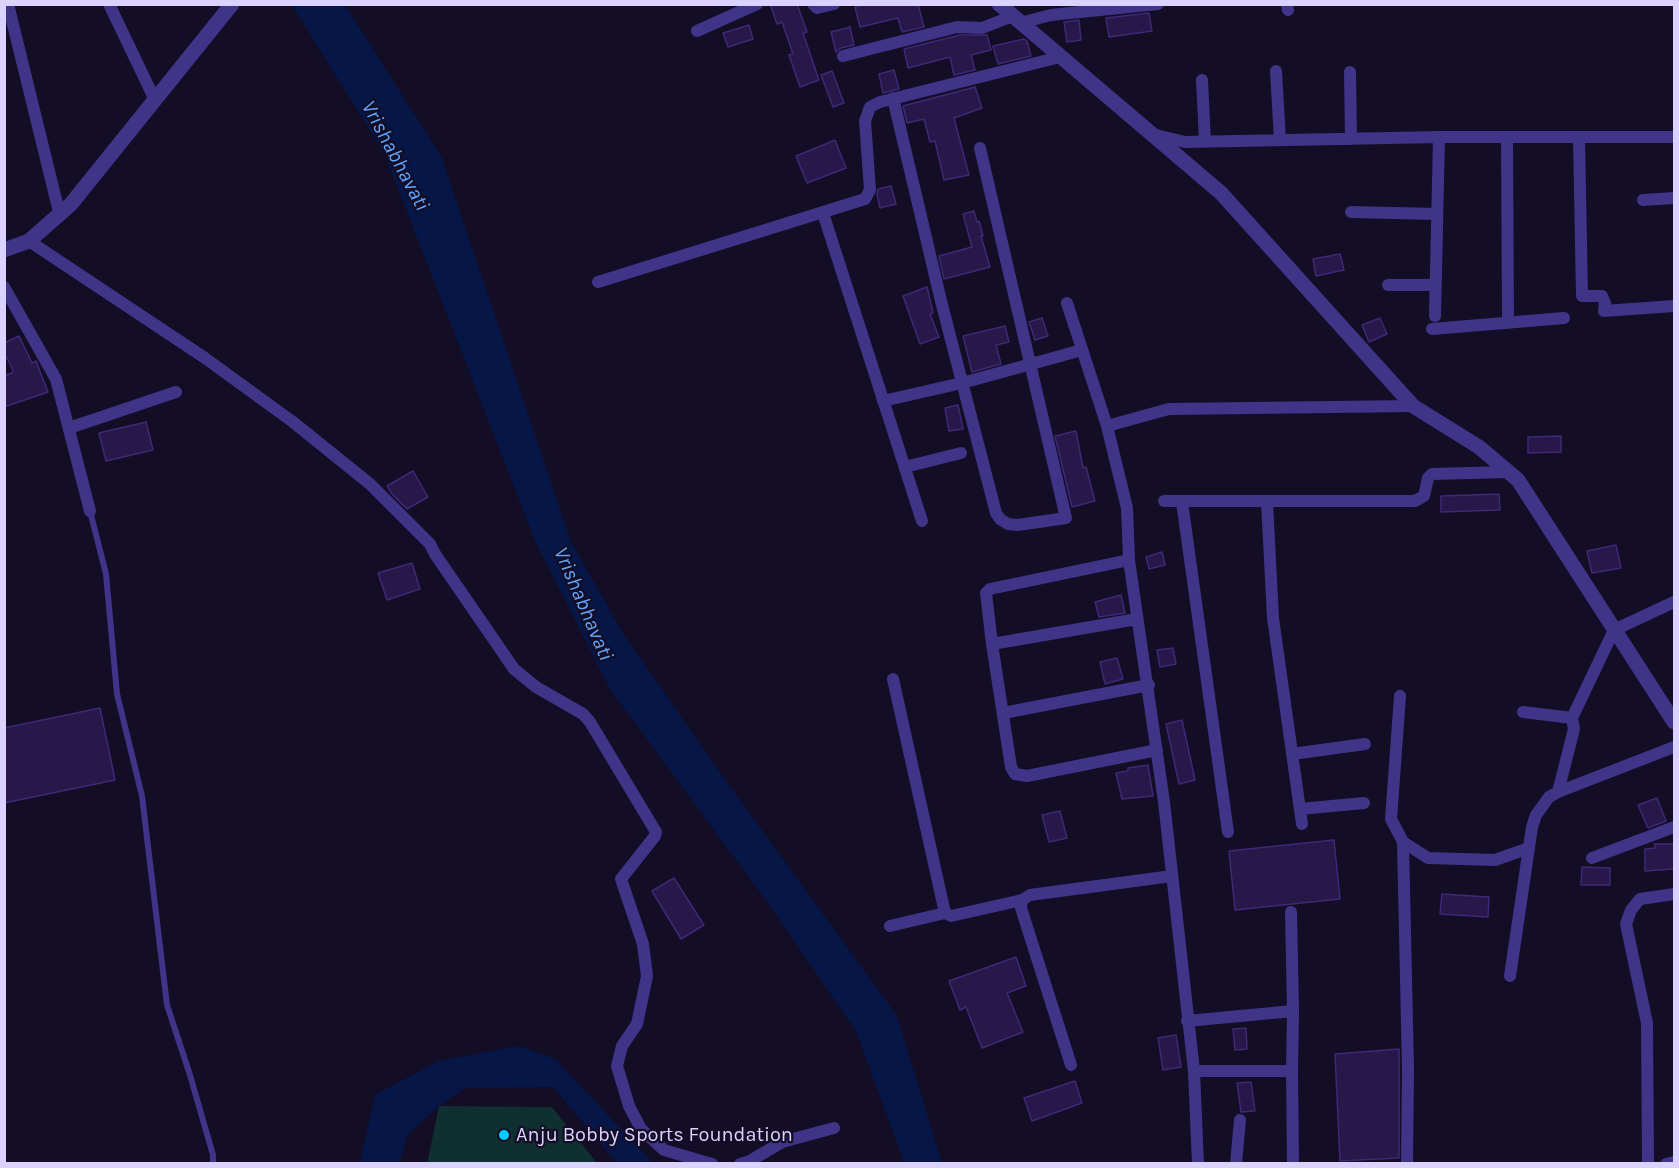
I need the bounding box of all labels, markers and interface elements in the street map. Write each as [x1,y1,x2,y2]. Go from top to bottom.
water label: Vrishabhavati [355,97,435,215]
water label: Vrishabhavati [548,543,618,665]
place label: Anju Bobby Sports Foundation [516,1123,793,1147]
marker: Anju Bobby Sports Foundation [497,1128,511,1142]

